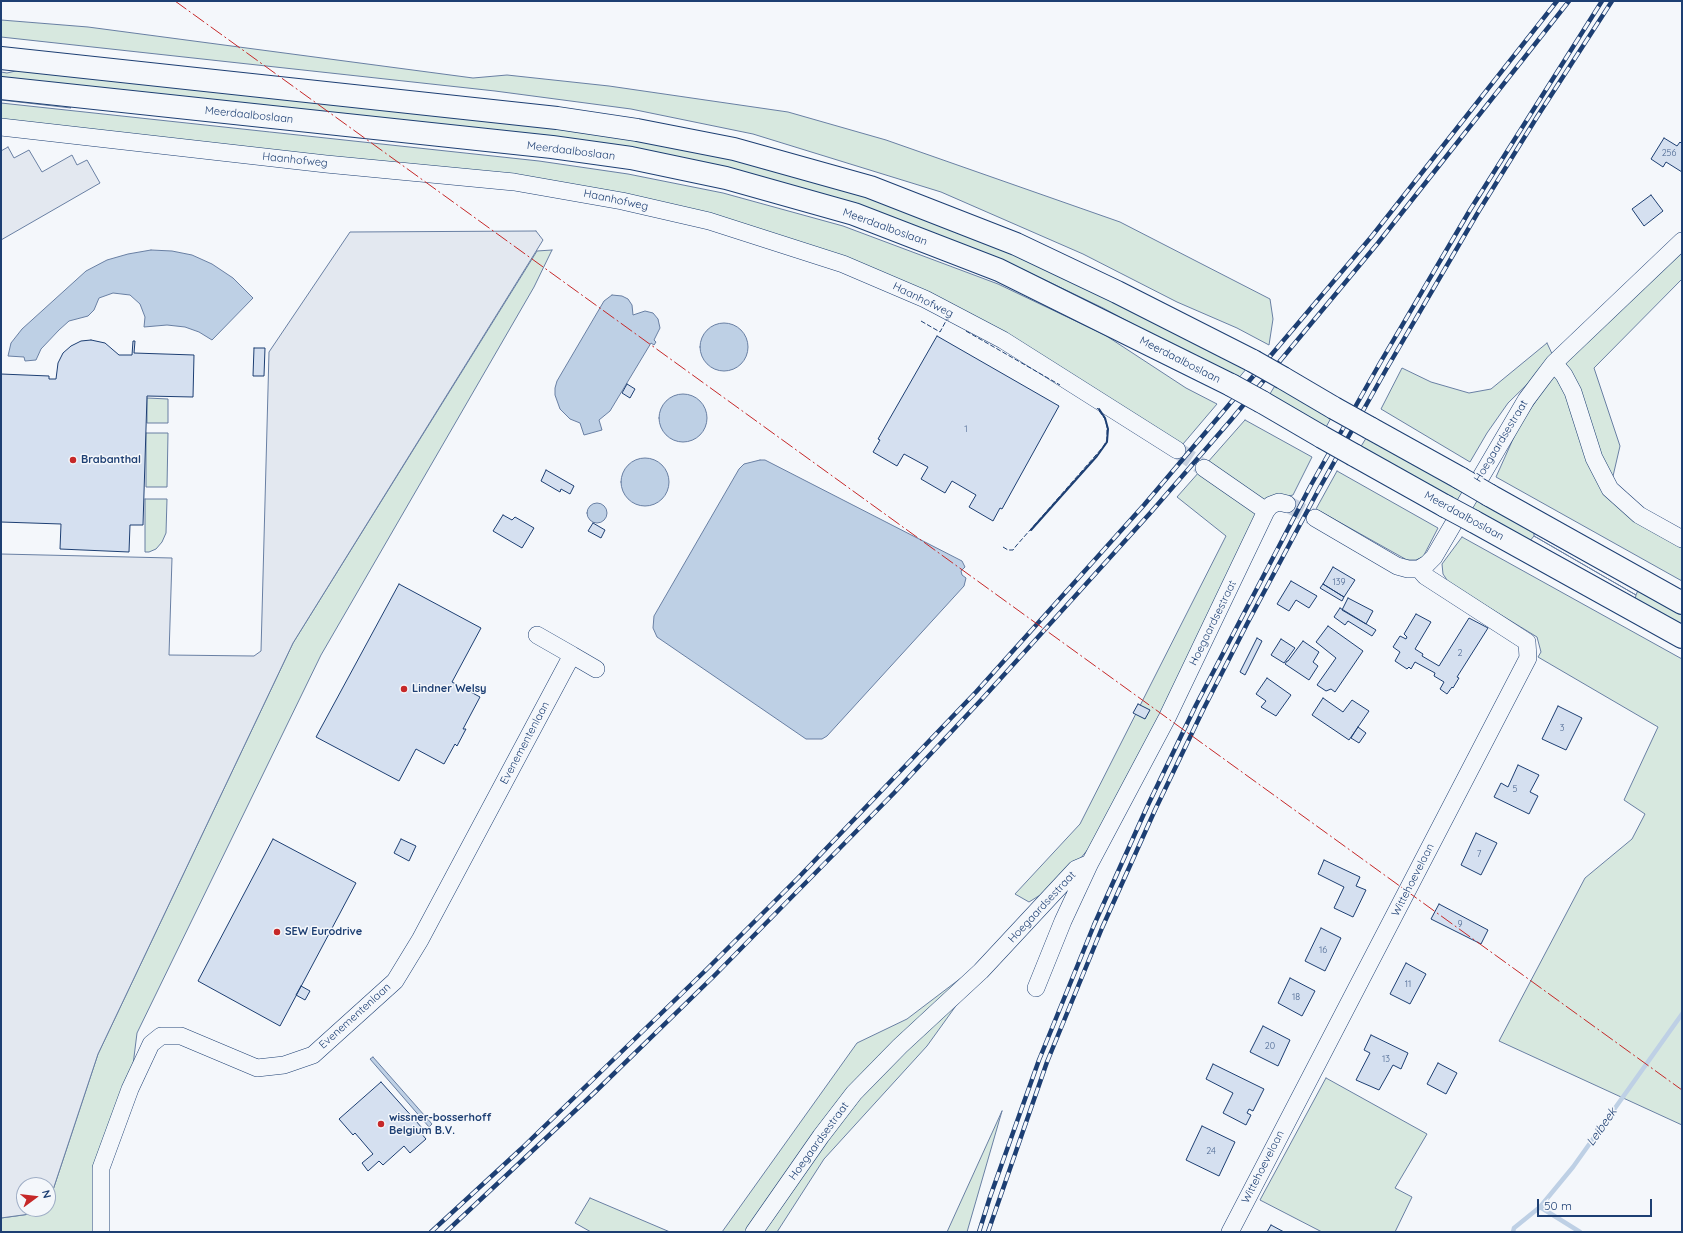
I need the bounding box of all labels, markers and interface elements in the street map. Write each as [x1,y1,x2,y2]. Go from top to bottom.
street label: Meerdaalboslaan [204,104,294,126]
street label: Meerdaalboslaan [526,139,616,163]
house number: 256 [1662,148,1676,158]
street label: Haanhofweg [262,150,328,170]
street label: Haanhofweg [582,187,650,213]
street label: Meerdaalboslaan [841,206,929,248]
street label: Haanhofweg [890,280,956,320]
street label: Meerdaalboslaan [1137,334,1223,386]
street label: Hoegaardsestraat [1471,398,1531,484]
house number: 1 [964,424,968,434]
place label: Brabanthal [81,453,141,467]
marker: Brabanthal [68,455,78,465]
street label: Meerdaalboslaan [1422,489,1506,543]
house number: 139 [1332,577,1346,587]
street label: Hoegaardsestraat [1187,578,1239,668]
house number: 2 [1458,648,1462,658]
place label: Lindner Welsy [412,682,487,696]
marker: Lindner Welsy [399,684,409,694]
street label: Evenementenlaan [498,699,552,787]
house number: 3 [1560,723,1564,733]
house number: 5 [1513,784,1517,794]
street label: Wittehoevelaan [1389,841,1437,919]
house number: 7 [1477,849,1481,859]
street label: Hoegaardsestraat [1005,868,1079,946]
house number: 9 [1457,919,1463,929]
place label: SEW Eurodrive [285,925,362,939]
marker: SEW Eurodrive [272,927,282,937]
house number: 16 [1319,945,1327,955]
house number: 11 [1405,979,1411,989]
street label: Evenementenlaan [316,980,394,1052]
house number: 18 [1292,992,1300,1002]
house number: 20 [1265,1041,1275,1051]
house number: 13 [1382,1054,1390,1064]
street label: Hoegaardsestraat [786,1099,852,1183]
water label: Leibeek [1584,1105,1620,1149]
place label: wissner-bosserhoff Belgium B.V. [389,1111,491,1137]
marker: wissner-bosserhoff Belgium B.V. [376,1119,386,1129]
street label: Wittehoevelaan [1239,1128,1287,1206]
house number: 24 [1206,1146,1216,1156]
north arrow [16,1177,56,1217]
text: N [39,1188,54,1200]
scale bar [1539,1191,1654,1217]
text: 50 m [1544,1198,1572,1213]

